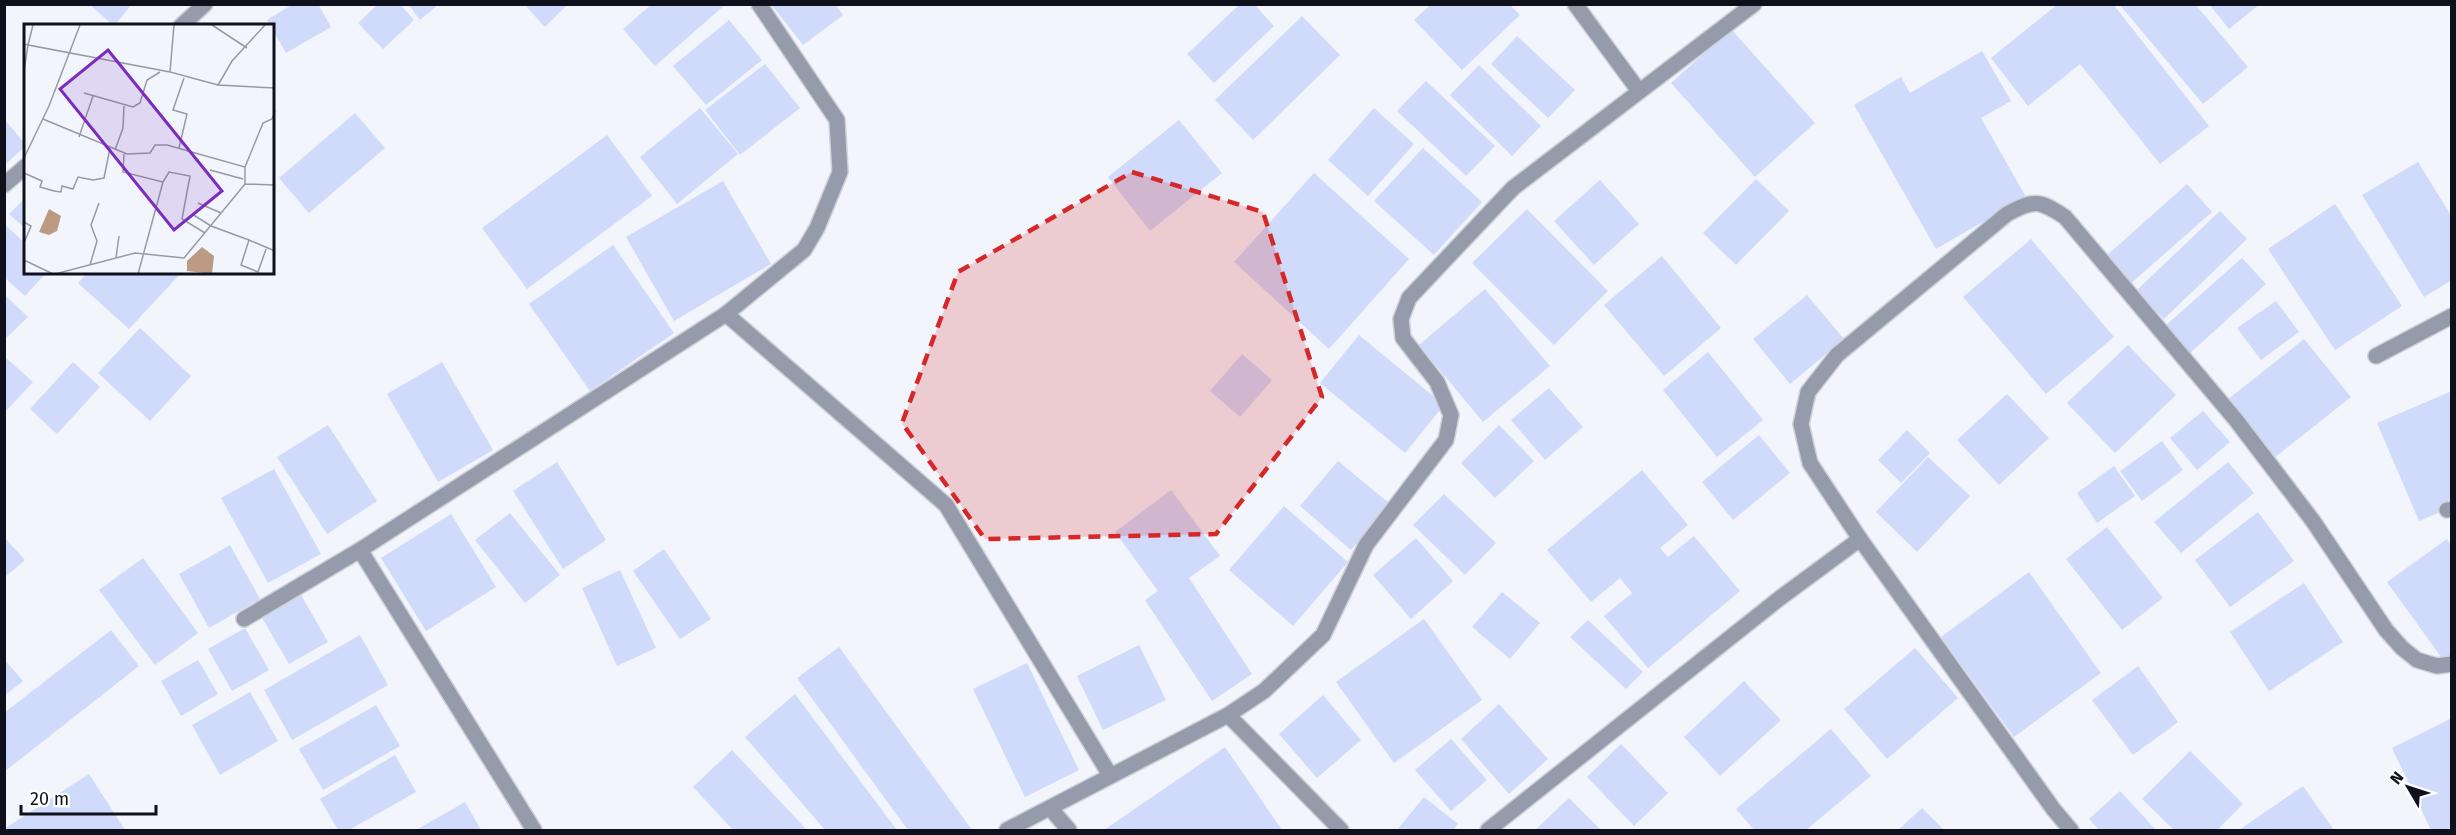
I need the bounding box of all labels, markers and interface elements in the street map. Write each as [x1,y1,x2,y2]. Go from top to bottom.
inset map [24,24,274,274]
north arrow [2378,757,2438,817]
text: N [2386,768,2407,788]
scale bar [21,778,156,816]
text: 20 m [30,788,69,810]

